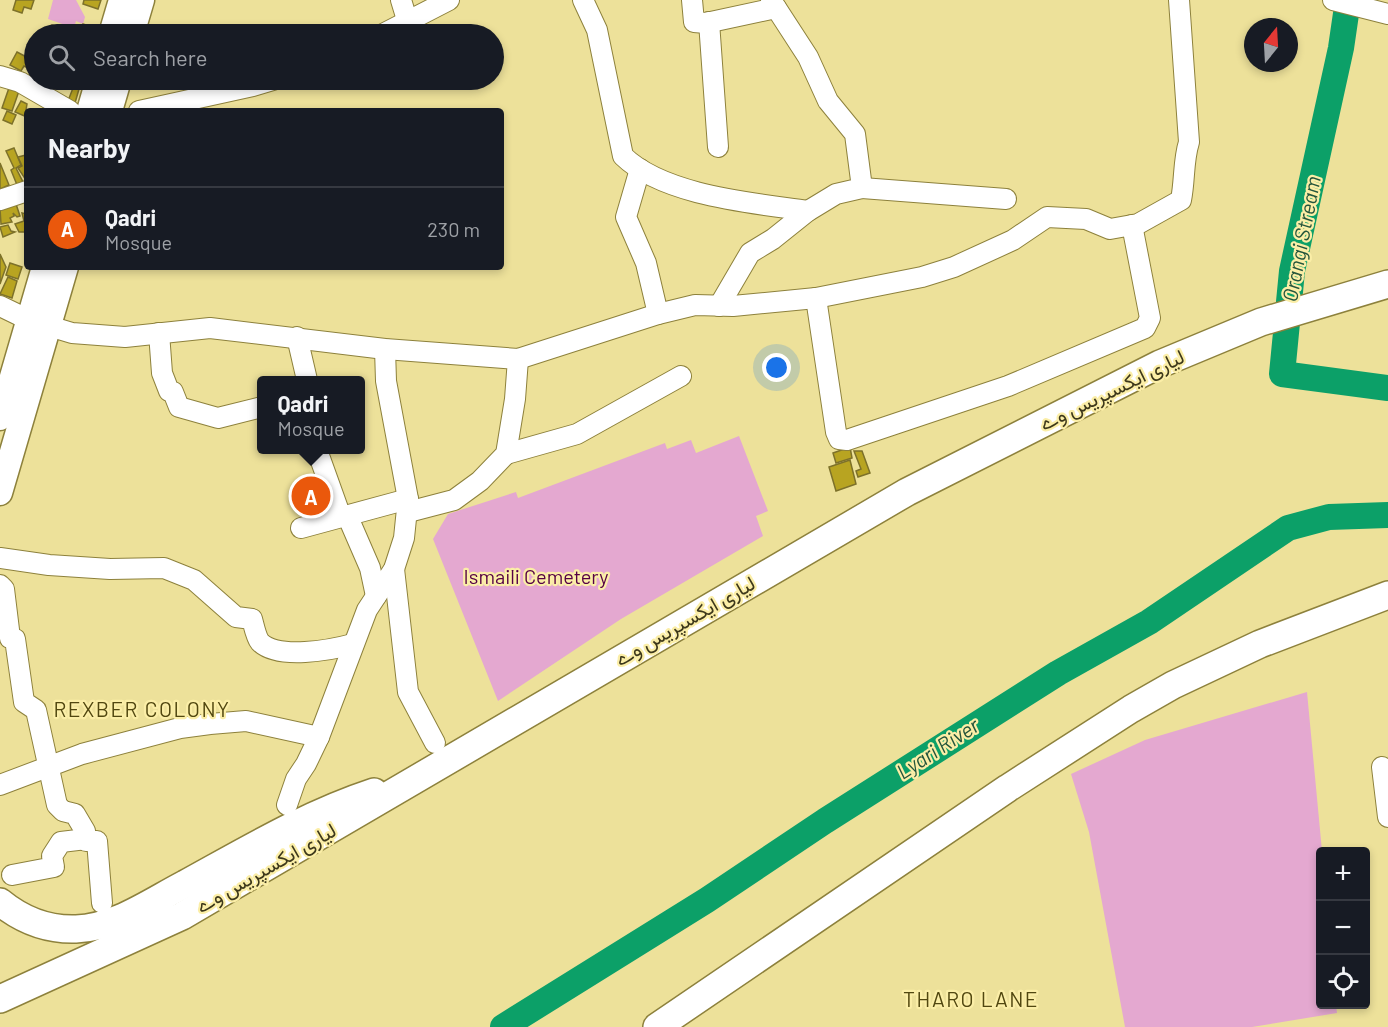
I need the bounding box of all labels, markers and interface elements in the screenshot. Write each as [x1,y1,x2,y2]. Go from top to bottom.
north arrow [1244,18,1298,72]
search box [24,24,504,90]
icon: search [45,41,78,74]
text: Search here [93,44,207,70]
text: Nearby [48,132,130,163]
water label: Orangi Stream [1276,174,1325,304]
text: Qadri [105,204,156,230]
text: A [61,217,74,241]
text: 230 m [427,217,480,241]
text: Mosque [105,230,172,254]
street label: لیاری ایکسپریس وے [1035,344,1189,437]
your location [762,353,791,382]
popup [257,376,365,454]
text: Qadri [277,390,328,416]
text: Mosque [277,416,345,440]
pin: A [292,474,330,518]
park label: Ismaili Cemetery [464,564,608,588]
street label: لیاری ایکسپریس وے [610,570,761,673]
district label: REXBER COLONY [53,696,231,721]
water label: Lyari River [891,712,984,784]
street label: لیاری ایکسپریس وے [191,817,342,920]
map controls [1316,847,1370,1009]
button: + [1316,847,1370,901]
button: − [1316,901,1370,955]
button: locate [1316,955,1370,1009]
district label: THARO LANE [903,986,1039,1011]

